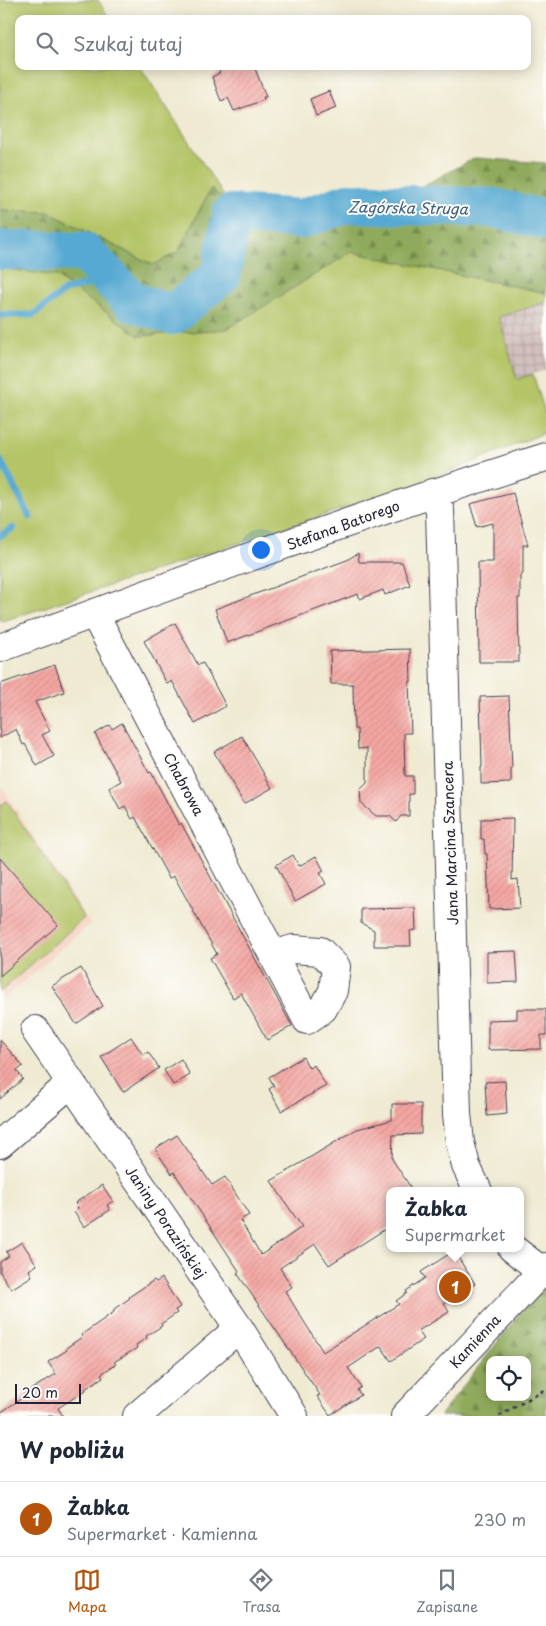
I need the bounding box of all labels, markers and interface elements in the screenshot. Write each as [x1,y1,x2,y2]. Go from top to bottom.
search box [15,15,531,70]
icon: search [33,29,61,57]
text: Szukaj tutaj [73,29,183,57]
water label: Zagórska Struga [348,194,469,220]
street label: Stefana Batorego [283,495,403,555]
your location [248,537,274,563]
street label: Chabrowa [159,749,210,820]
street label: Jana Marcina Szancera [437,761,463,925]
street label: Janiny Porazińskiej [120,1161,212,1283]
popup [386,1187,524,1252]
text: Żabka [405,1194,467,1222]
text: Supermarket [405,1222,505,1246]
pin: 1 [439,1268,471,1306]
street label: Kamienna [445,1309,506,1373]
map controls [486,1356,531,1401]
button: locate [486,1356,531,1401]
scale bar [15,1381,81,1404]
text: 20 m [22,1382,58,1403]
text: W pobliżu [20,1433,125,1465]
text: Żabka [67,1493,130,1521]
text: 1 [32,1507,40,1531]
text: 230 m [474,1507,526,1531]
text: Supermarket · Kamienna [67,1521,257,1545]
tab: Mapa [68,1566,106,1617]
tab: Trasa [242,1566,280,1617]
tab: Zapisane [416,1566,478,1617]

